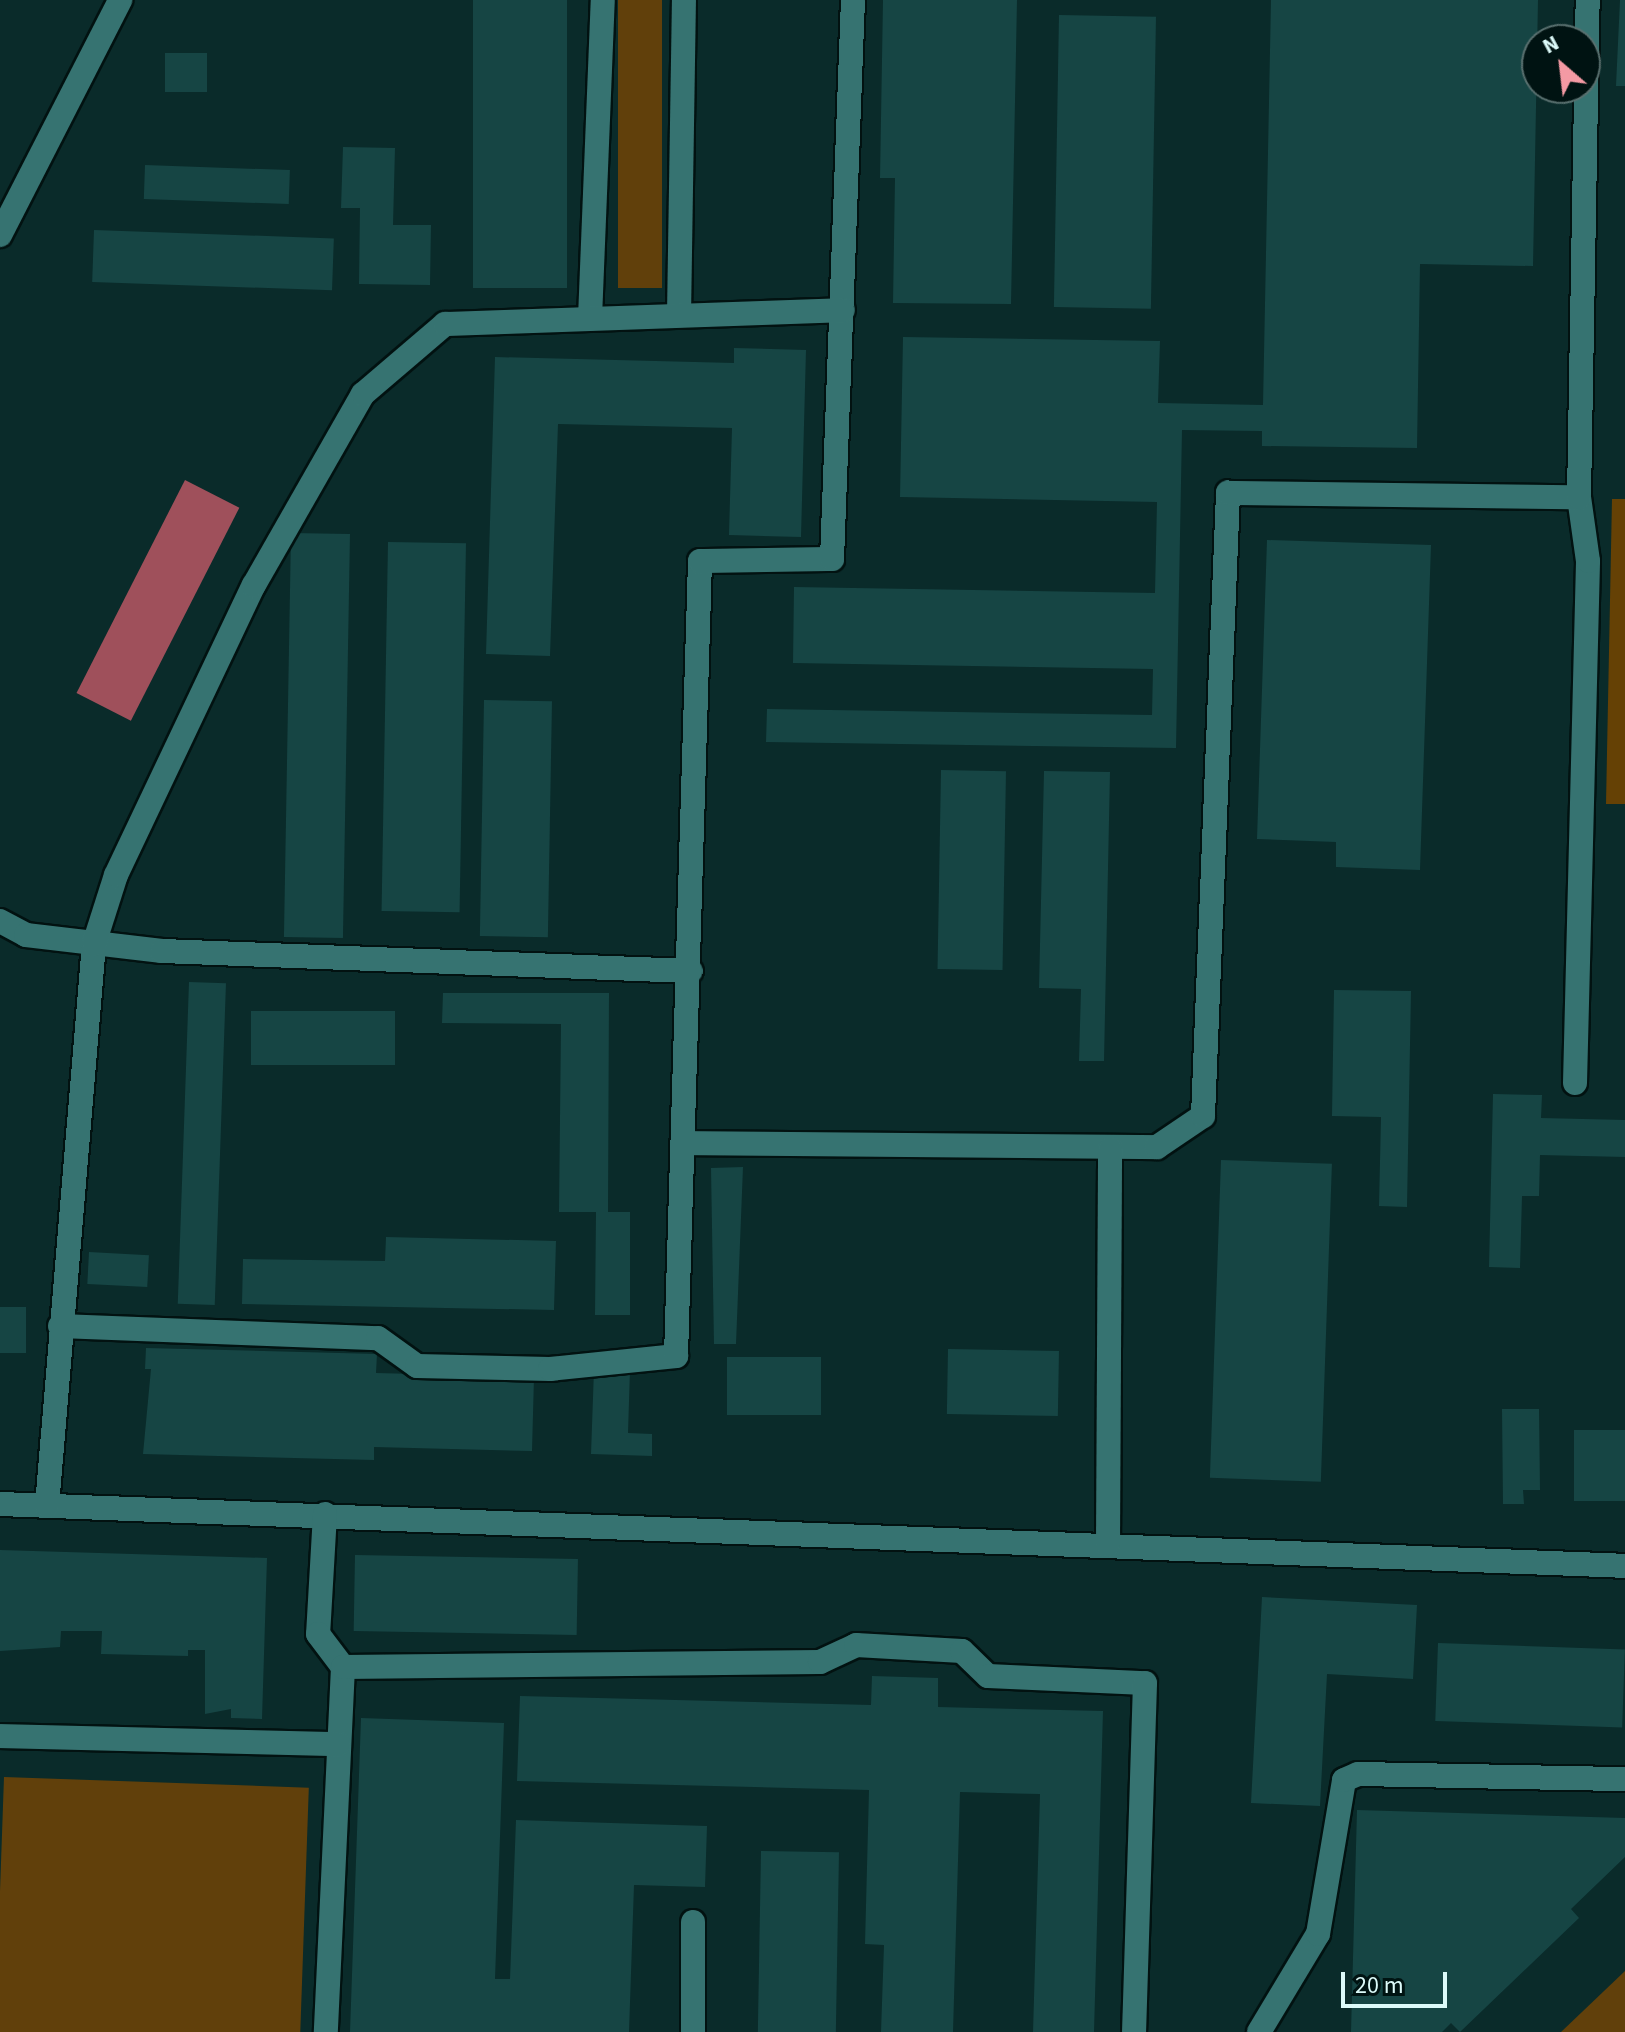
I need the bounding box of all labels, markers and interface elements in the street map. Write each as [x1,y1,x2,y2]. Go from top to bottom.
north arrow [1521,24,1601,104]
text: N [1537,27,1565,62]
scale bar [1345,1956,1451,2006]
text: 20 m [1355,1968,1404,2003]

